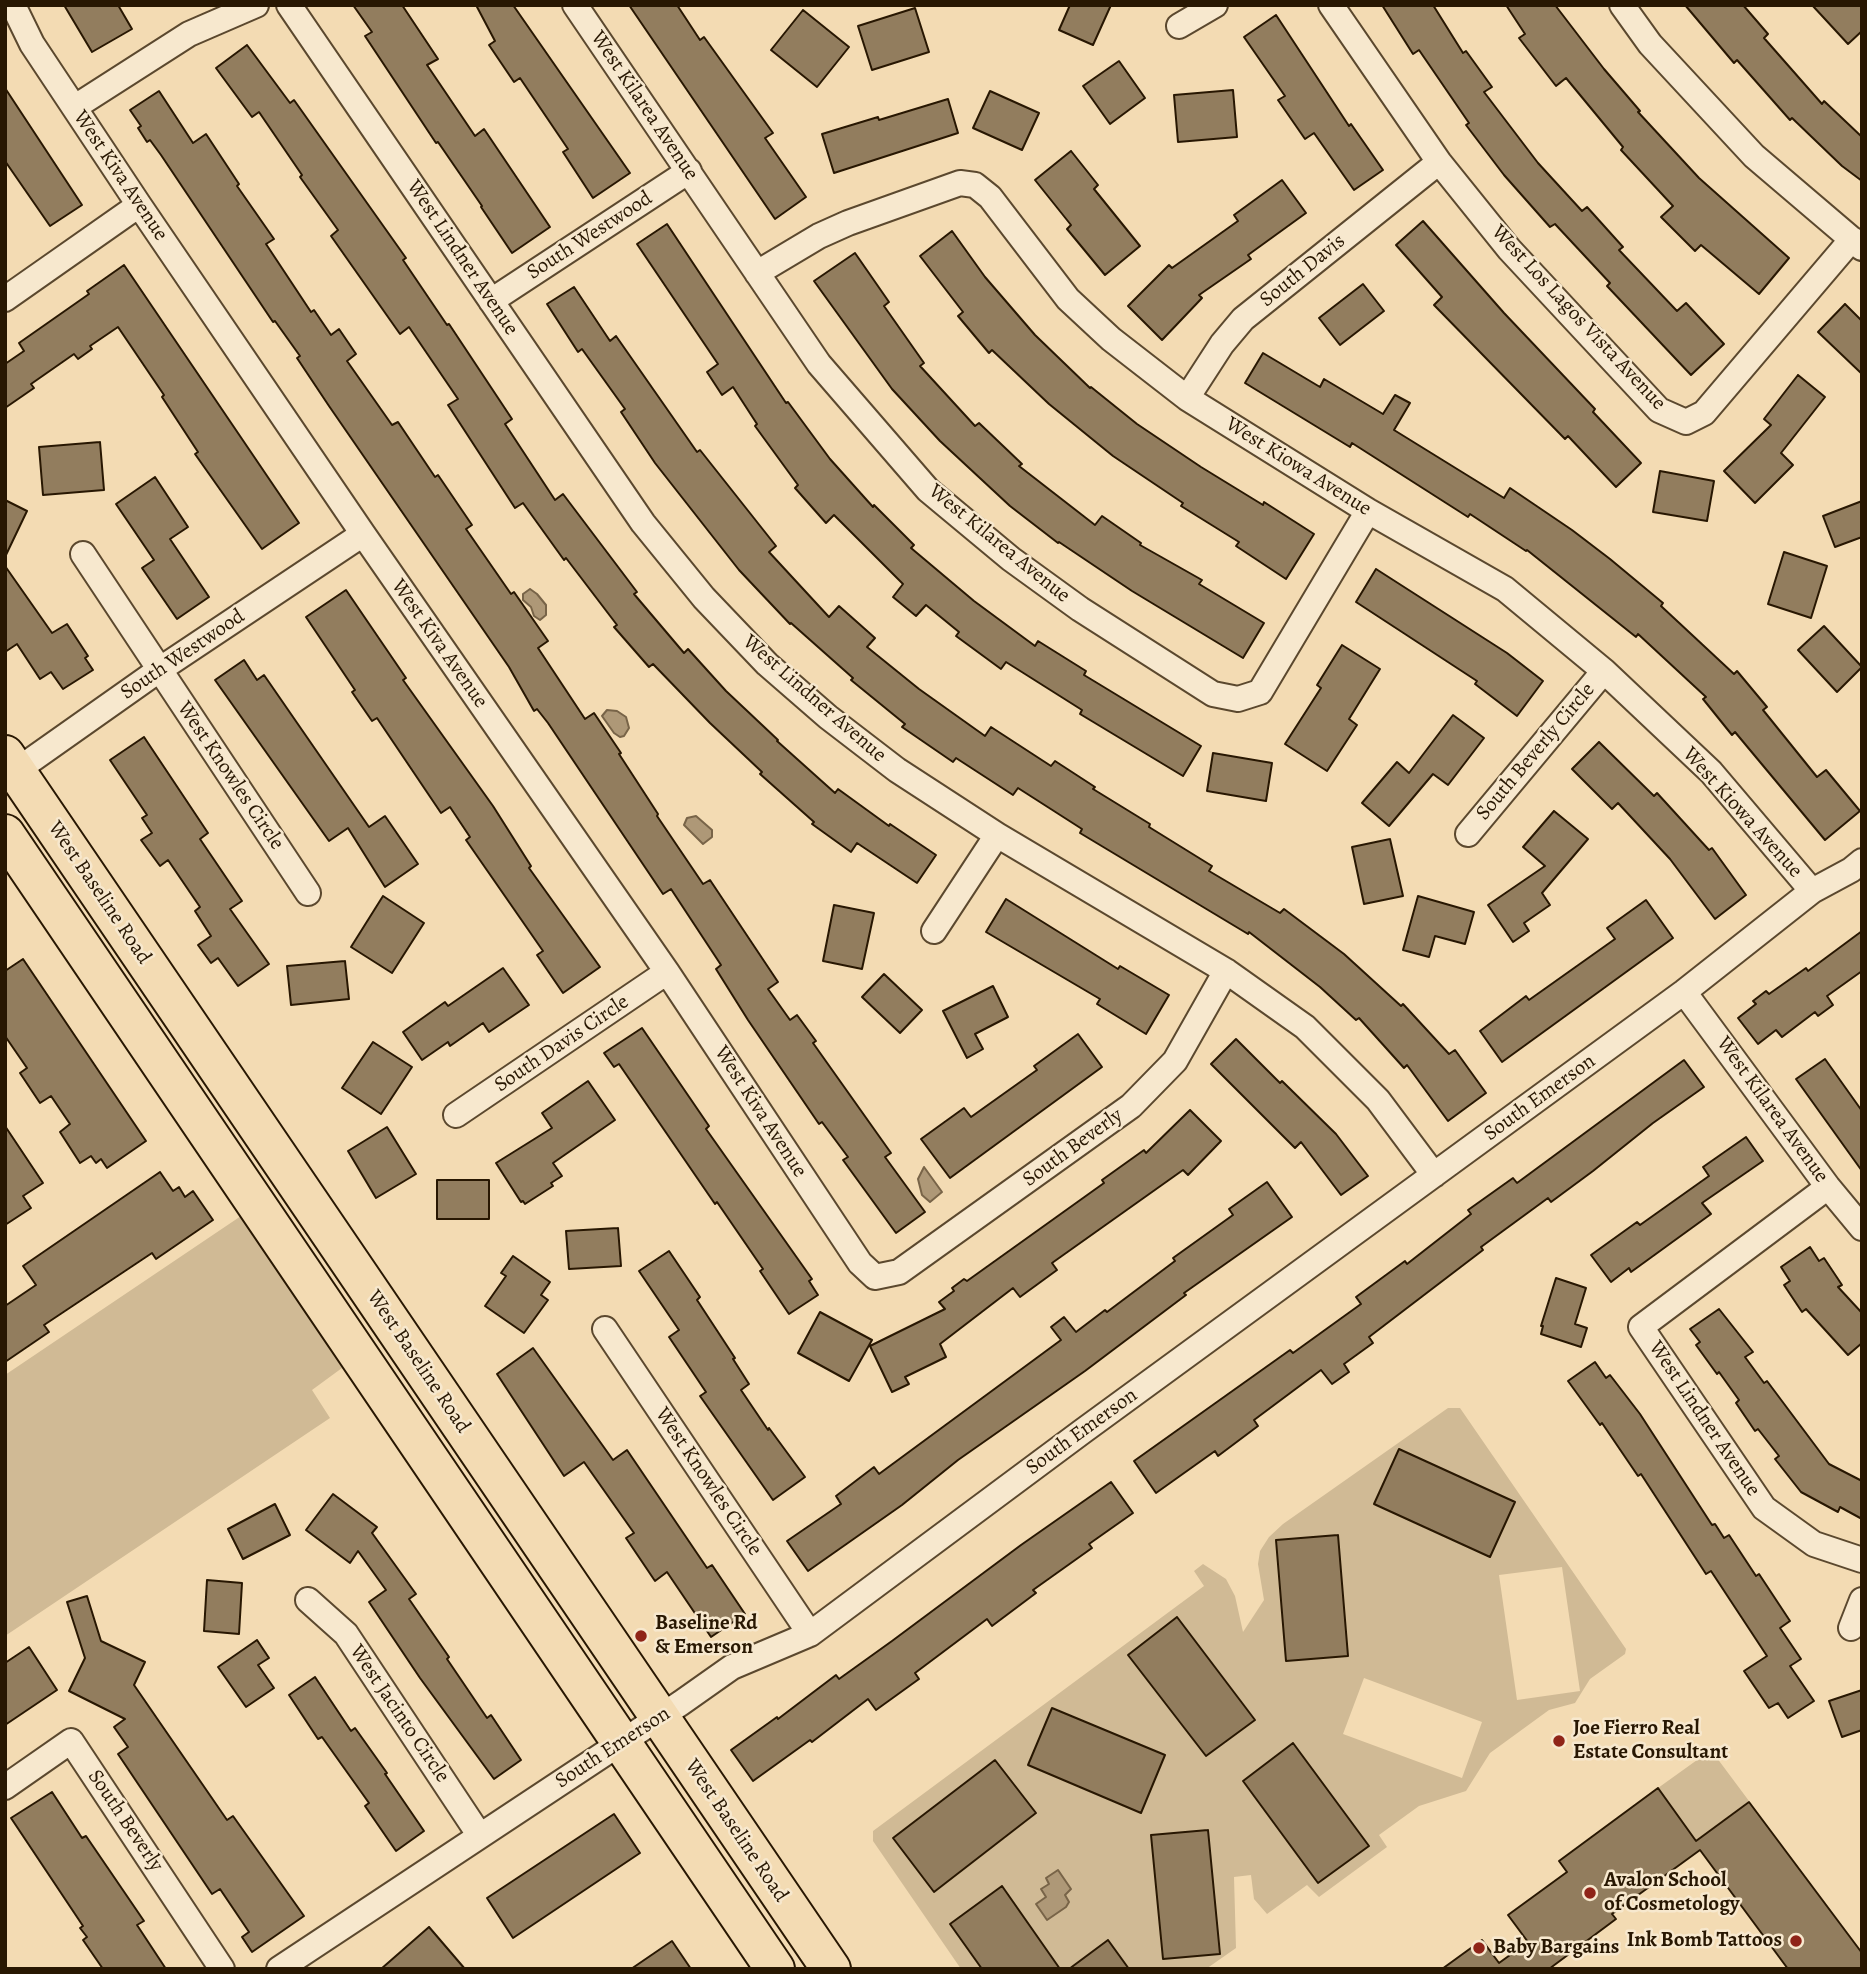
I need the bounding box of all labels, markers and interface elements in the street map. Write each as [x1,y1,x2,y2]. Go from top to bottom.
street label: West Kilarea Avenue [585,27,703,185]
street label: West Kiva Avenue [67,106,173,246]
street label: West Lindner Avenue [401,176,523,340]
street label: South Westwood [523,186,657,286]
street label: West Los Lagos Vista Avenue [1485,220,1671,416]
street label: South Davis [1255,229,1351,313]
street label: West Kiowa Avenue [1220,412,1376,522]
street label: West Kilarea Avenue [923,479,1075,609]
street label: West Kiva Avenue [385,575,493,713]
street label: South Westwood [116,604,250,706]
street label: West Lindner Avenue [737,630,891,768]
street label: South Beverly Circle [1471,678,1601,826]
street label: West Knowles Circle [171,697,289,855]
street label: West Kiowa Avenue [1677,742,1807,884]
street label: West Baseline Road [42,817,156,969]
street label: South Davis Circle [490,990,634,1098]
street label: West Kilarea Avenue [1710,1032,1834,1188]
street label: West Kiva Avenue [708,1042,812,1182]
street label: South Emerson [1479,1049,1601,1147]
street label: South Beverly [1018,1103,1128,1193]
street label: West Baseline Road [361,1286,475,1438]
street label: West Lindner Avenue [1643,1337,1765,1501]
street label: South Emerson [1021,1383,1143,1481]
street label: West Knowles Circle [649,1403,767,1561]
place label: Baseline Rd & Emerson [655,1611,757,1661]
marker: Baseline Rd & Emerson [633,1628,649,1644]
street label: West Jacinto Circle [344,1640,454,1788]
street label: South Emerson [551,1702,675,1794]
place label: Joe Fierro Real Estate Consultant [1573,1716,1728,1766]
marker: Joe Fierro Real Estate Consultant [1551,1733,1567,1749]
street label: West Baseline Road [679,1755,793,1907]
street label: South Beverly [82,1765,168,1877]
place label: Avalon School of Cosmetology [1604,1868,1740,1918]
marker: Avalon School of Cosmetology [1582,1885,1598,1901]
place label: Ink Bomb Tattoos [1627,1928,1782,1954]
marker: Ink Bomb Tattoos [1788,1933,1804,1949]
place label: Baby Bargains [1493,1935,1619,1961]
marker: Baby Bargains [1471,1940,1487,1956]

